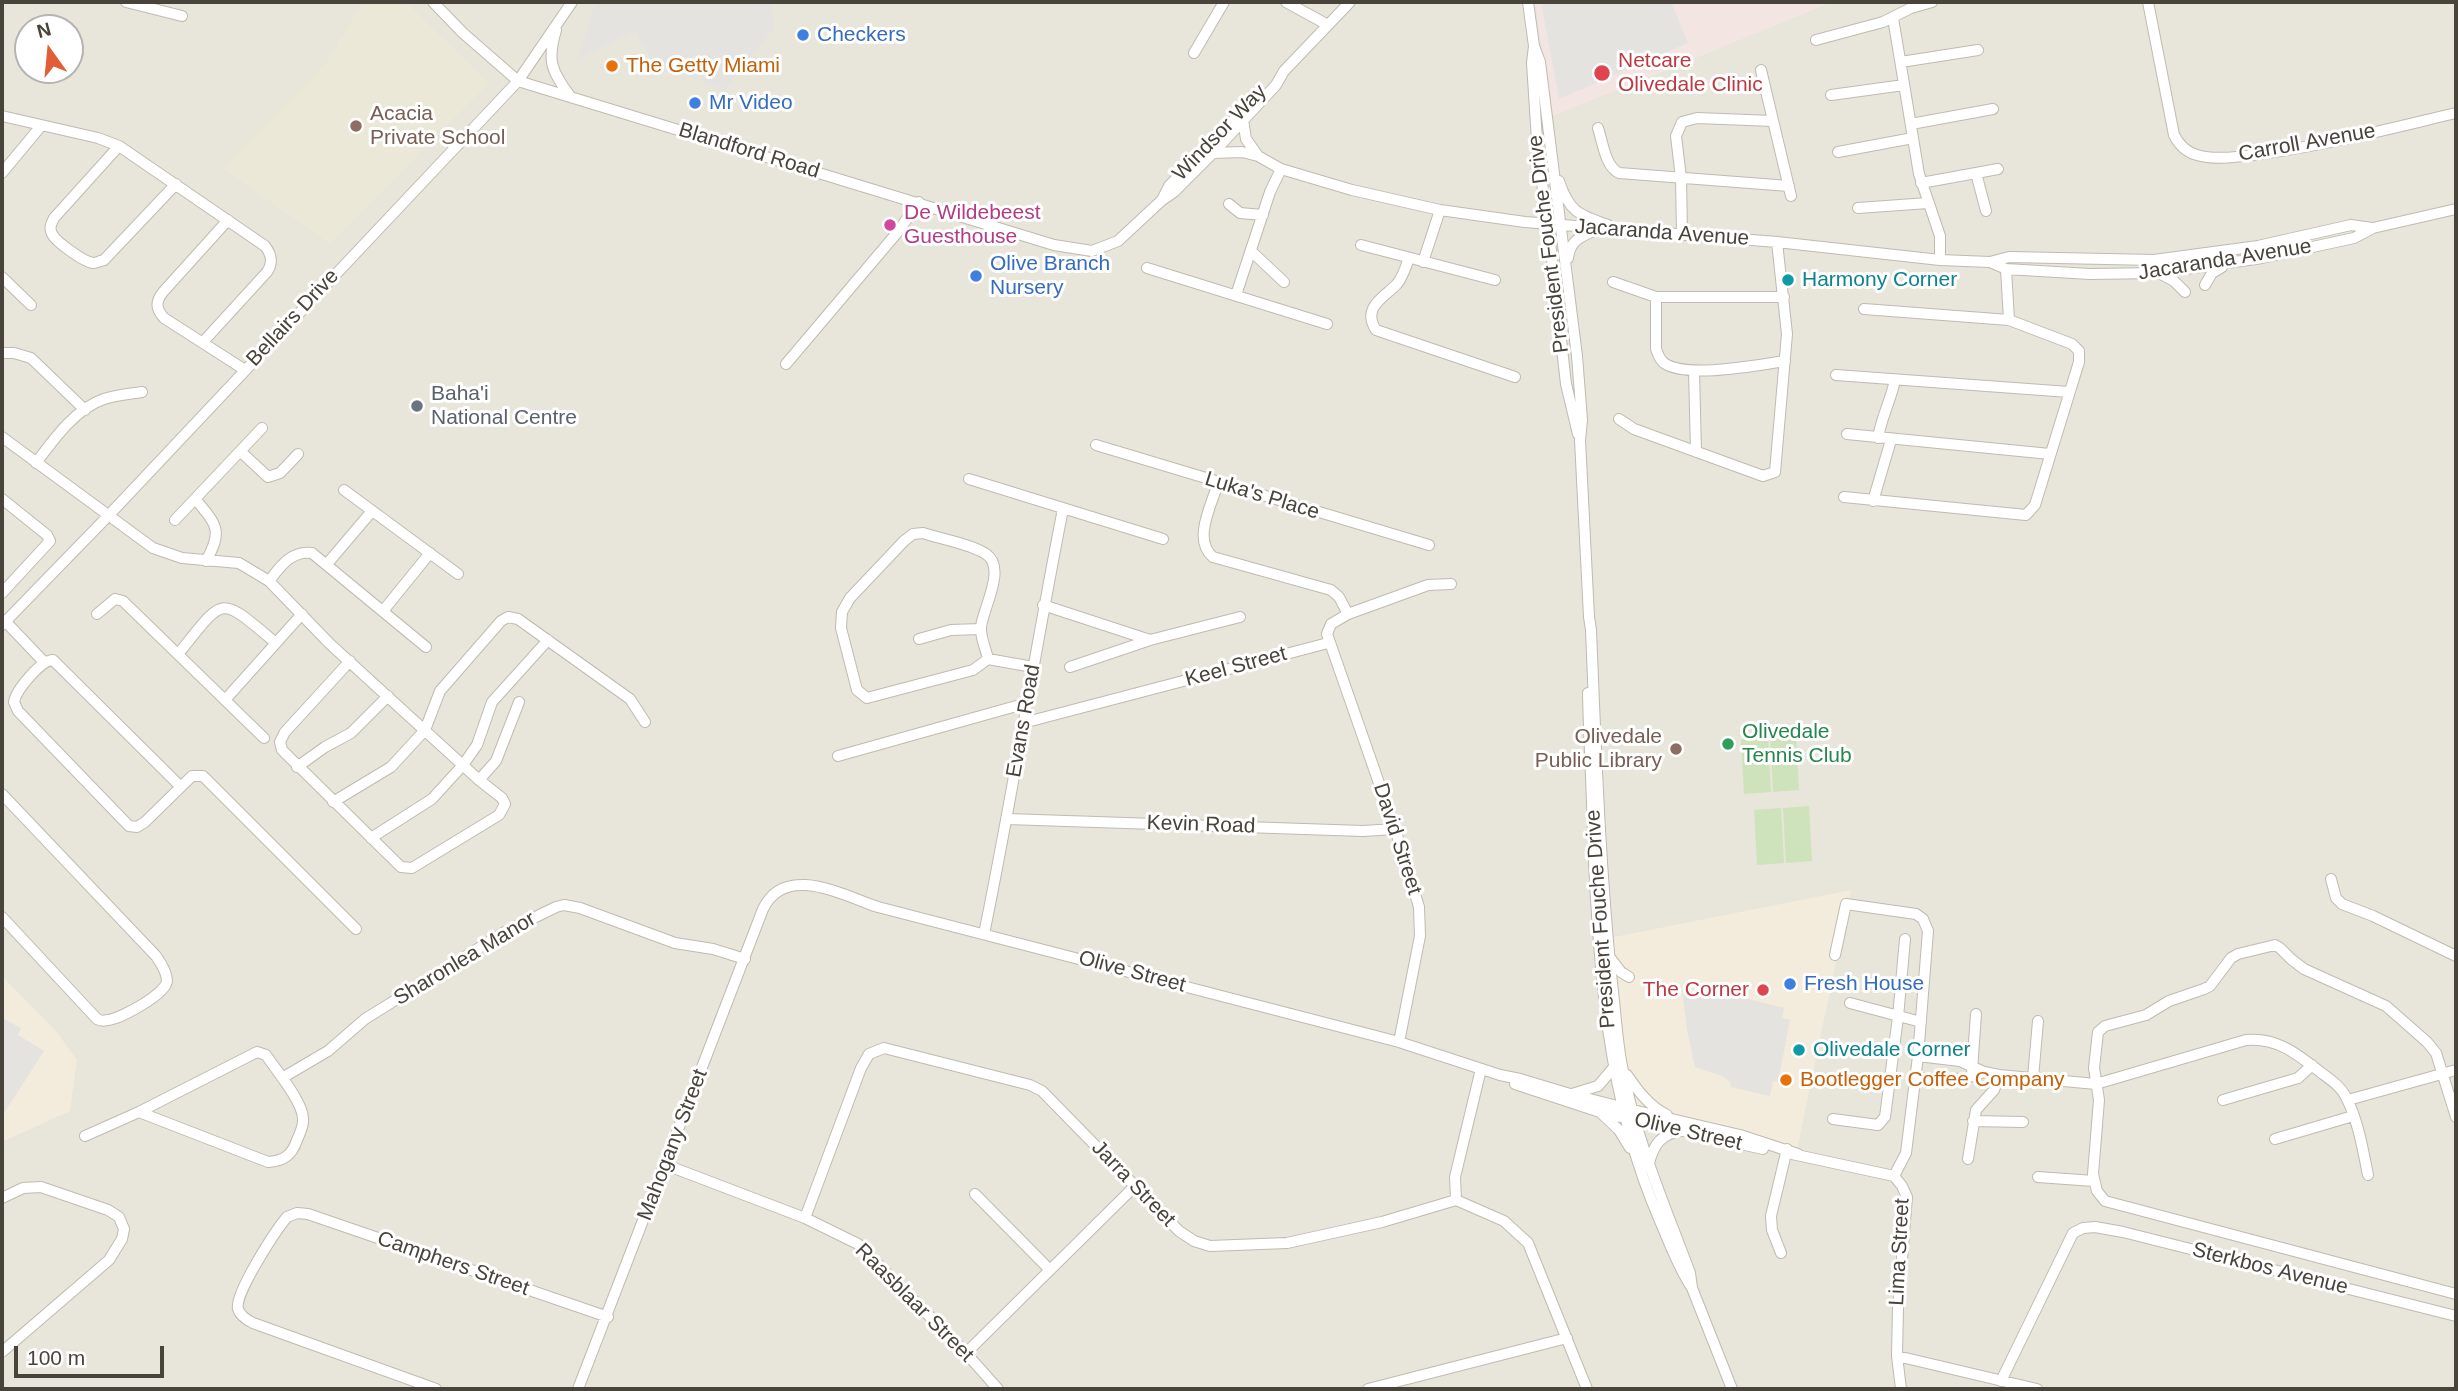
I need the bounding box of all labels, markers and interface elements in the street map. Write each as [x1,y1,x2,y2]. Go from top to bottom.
north arrow [14,14,84,84]
text: N [35,18,53,42]
place label: Checkers [817,22,906,48]
marker: Checkers [795,27,811,43]
place label: Netcare Olivedale Clinic [1618,48,1763,98]
place label: The Getty Miami [626,53,780,79]
marker: The Getty Miami [604,58,620,74]
marker: Netcare Olivedale Clinic [1592,63,1612,83]
street label: Windsor Way [1168,80,1272,186]
place label: Mr Video [709,90,793,116]
marker: Mr Video [687,95,703,111]
place label: Acacia Private School [370,101,505,151]
marker: Acacia Private School [348,118,364,134]
street label: Blandford Road [676,118,822,184]
street label: Carroll Avenue [2237,119,2377,167]
street label: President Fouche Drive [1523,134,1575,354]
place label: De Wildebeest Guesthouse [904,200,1041,250]
street label: Jacaranda Avenue [1574,214,1750,252]
marker: De Wildebeest Guesthouse [882,217,898,233]
street label: Jacaranda Avenue [2137,234,2313,286]
place label: Olive Branch Nursery [990,251,1110,301]
street label: Bellairs Drive [242,264,344,372]
place label: Harmony Corner [1802,267,1957,293]
marker: Olive Branch Nursery [968,268,984,284]
marker: Harmony Corner [1780,272,1796,288]
place label: Baha'i National Centre [431,381,577,431]
marker: Baha'i National Centre [409,398,425,414]
street label: Luka's Place [1202,467,1322,525]
street label: Keel Street [1183,641,1289,693]
street label: Evans Road [1002,662,1046,780]
place label: Olivedale Tennis Club [1742,719,1852,769]
place label: Olivedale Public Library [1535,724,1662,774]
marker: Olivedale Tennis Club [1720,736,1736,752]
marker: Olivedale Public Library [1668,741,1684,757]
street label: David Street [1367,780,1427,898]
street label: President Fouche Drive [1581,809,1621,1029]
street label: Kevin Road [1146,811,1256,839]
street label: Sharonlea Manor [389,907,541,1011]
street label: Olive Street [1076,946,1188,998]
place label: Fresh House [1804,971,1924,997]
marker: Fresh House [1782,976,1798,992]
place label: The Corner [1643,977,1749,1003]
marker: The Corner [1755,982,1771,998]
place label: Olivedale Corner [1813,1037,1971,1063]
marker: Olivedale Corner [1791,1042,1807,1058]
street label: Mahogany Street [633,1066,713,1224]
place label: Bootlegger Coffee Company [1800,1067,2065,1093]
marker: Bootlegger Coffee Company [1778,1072,1794,1088]
street label: Olive Street [1632,1107,1744,1157]
street label: Jarra Street [1086,1136,1180,1232]
street label: Lima Street [1885,1198,1915,1306]
street label: Camphers Street [374,1226,532,1302]
street label: Sterkbos Avenue [2190,1237,2350,1301]
street label: Raasblaar Street [849,1238,979,1368]
scale bar [18,1332,168,1376]
text: 100 m [27,1346,85,1369]

